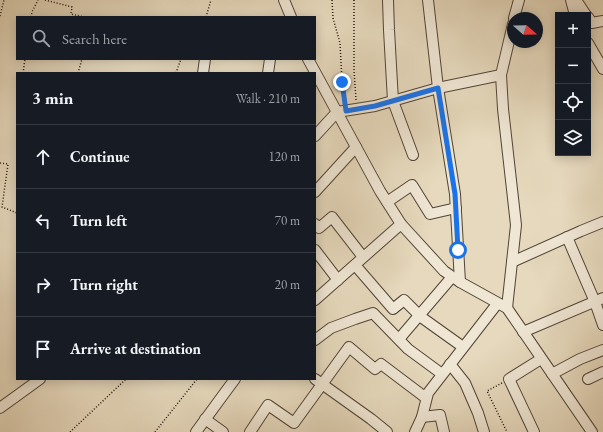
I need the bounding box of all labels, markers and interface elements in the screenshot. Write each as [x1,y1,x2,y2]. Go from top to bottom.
north arrow [507,12,543,48]
map controls [555,12,591,156]
button: + [555,12,591,48]
search box [16,16,316,60]
icon: search [30,27,52,49]
text: Search here [62,29,127,48]
button: − [555,48,591,84]
route end [333,73,351,91]
button: locate [555,84,591,120]
text: 3 min [32,87,73,109]
text: Walk · 210 m [236,90,300,107]
button: layers [555,120,591,156]
icon: ahead [32,146,54,168]
text: Continue [70,147,130,166]
text: 120 m [269,148,300,165]
icon: left [32,210,54,232]
text: Turn left [70,211,127,230]
text: 70 m [275,212,300,229]
route start [449,241,467,259]
icon: right [32,274,54,296]
text: Turn right [70,275,138,294]
text: 20 m [275,276,300,293]
icon: arrive [32,338,54,360]
text: Arrive at destination [70,339,201,358]

